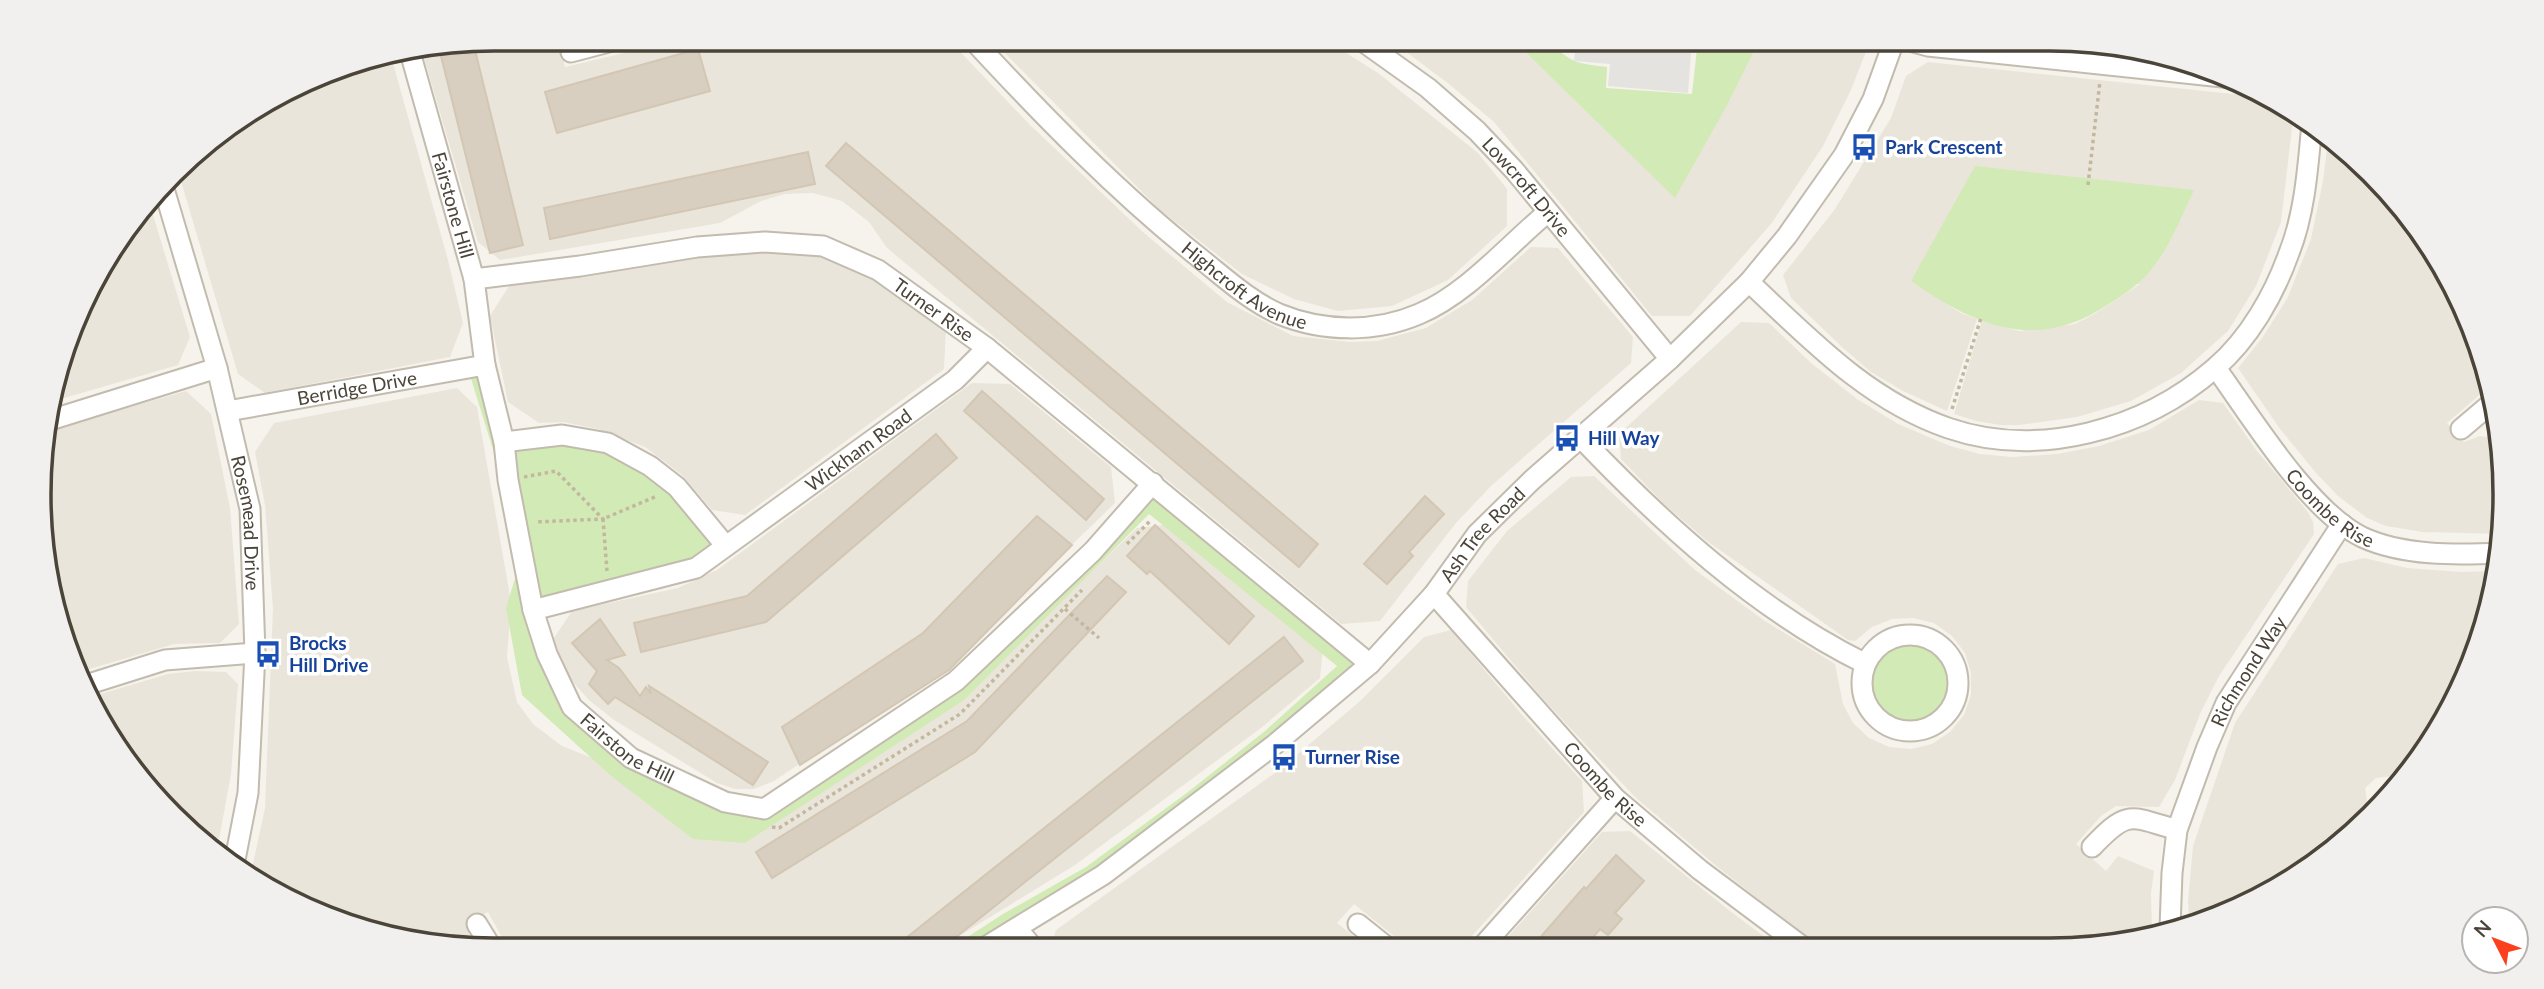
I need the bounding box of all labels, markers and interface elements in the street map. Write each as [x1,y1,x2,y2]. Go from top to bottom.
street label: Lowcroft Drive [1478,132,1576,241]
bus stop icon: Park Crescent [1849,132,1879,162]
place label: Park Crescent [1885,135,2003,158]
street label: Fairstone Hill [428,149,480,261]
street label: Highcroft Avenue [1178,236,1310,334]
street label: Turner Rise [889,273,979,346]
street label: Berridge Drive [295,365,419,409]
street label: Wickham Road [801,403,916,496]
bus stop icon: Hill Way [1552,423,1582,453]
place label: Hill Way [1588,426,1660,449]
street label: Rosemead Drive [227,453,265,591]
street label: Coombe Rise [2282,464,2377,552]
street label: Ash Tree Road [1434,482,1529,586]
street label: Richmond Way [2205,611,2291,730]
place label: Brocks Hill Drive [289,631,368,676]
bus stop icon: Brocks Hill Drive [253,639,283,669]
street label: Fairstone Hill [576,708,678,788]
street label: Coombe Rise [1559,736,1652,831]
bus stop icon: Turner Rise [1269,742,1299,772]
place label: Turner Rise [1305,745,1400,768]
north arrow [2460,905,2530,975]
text: N [2469,915,2495,941]

